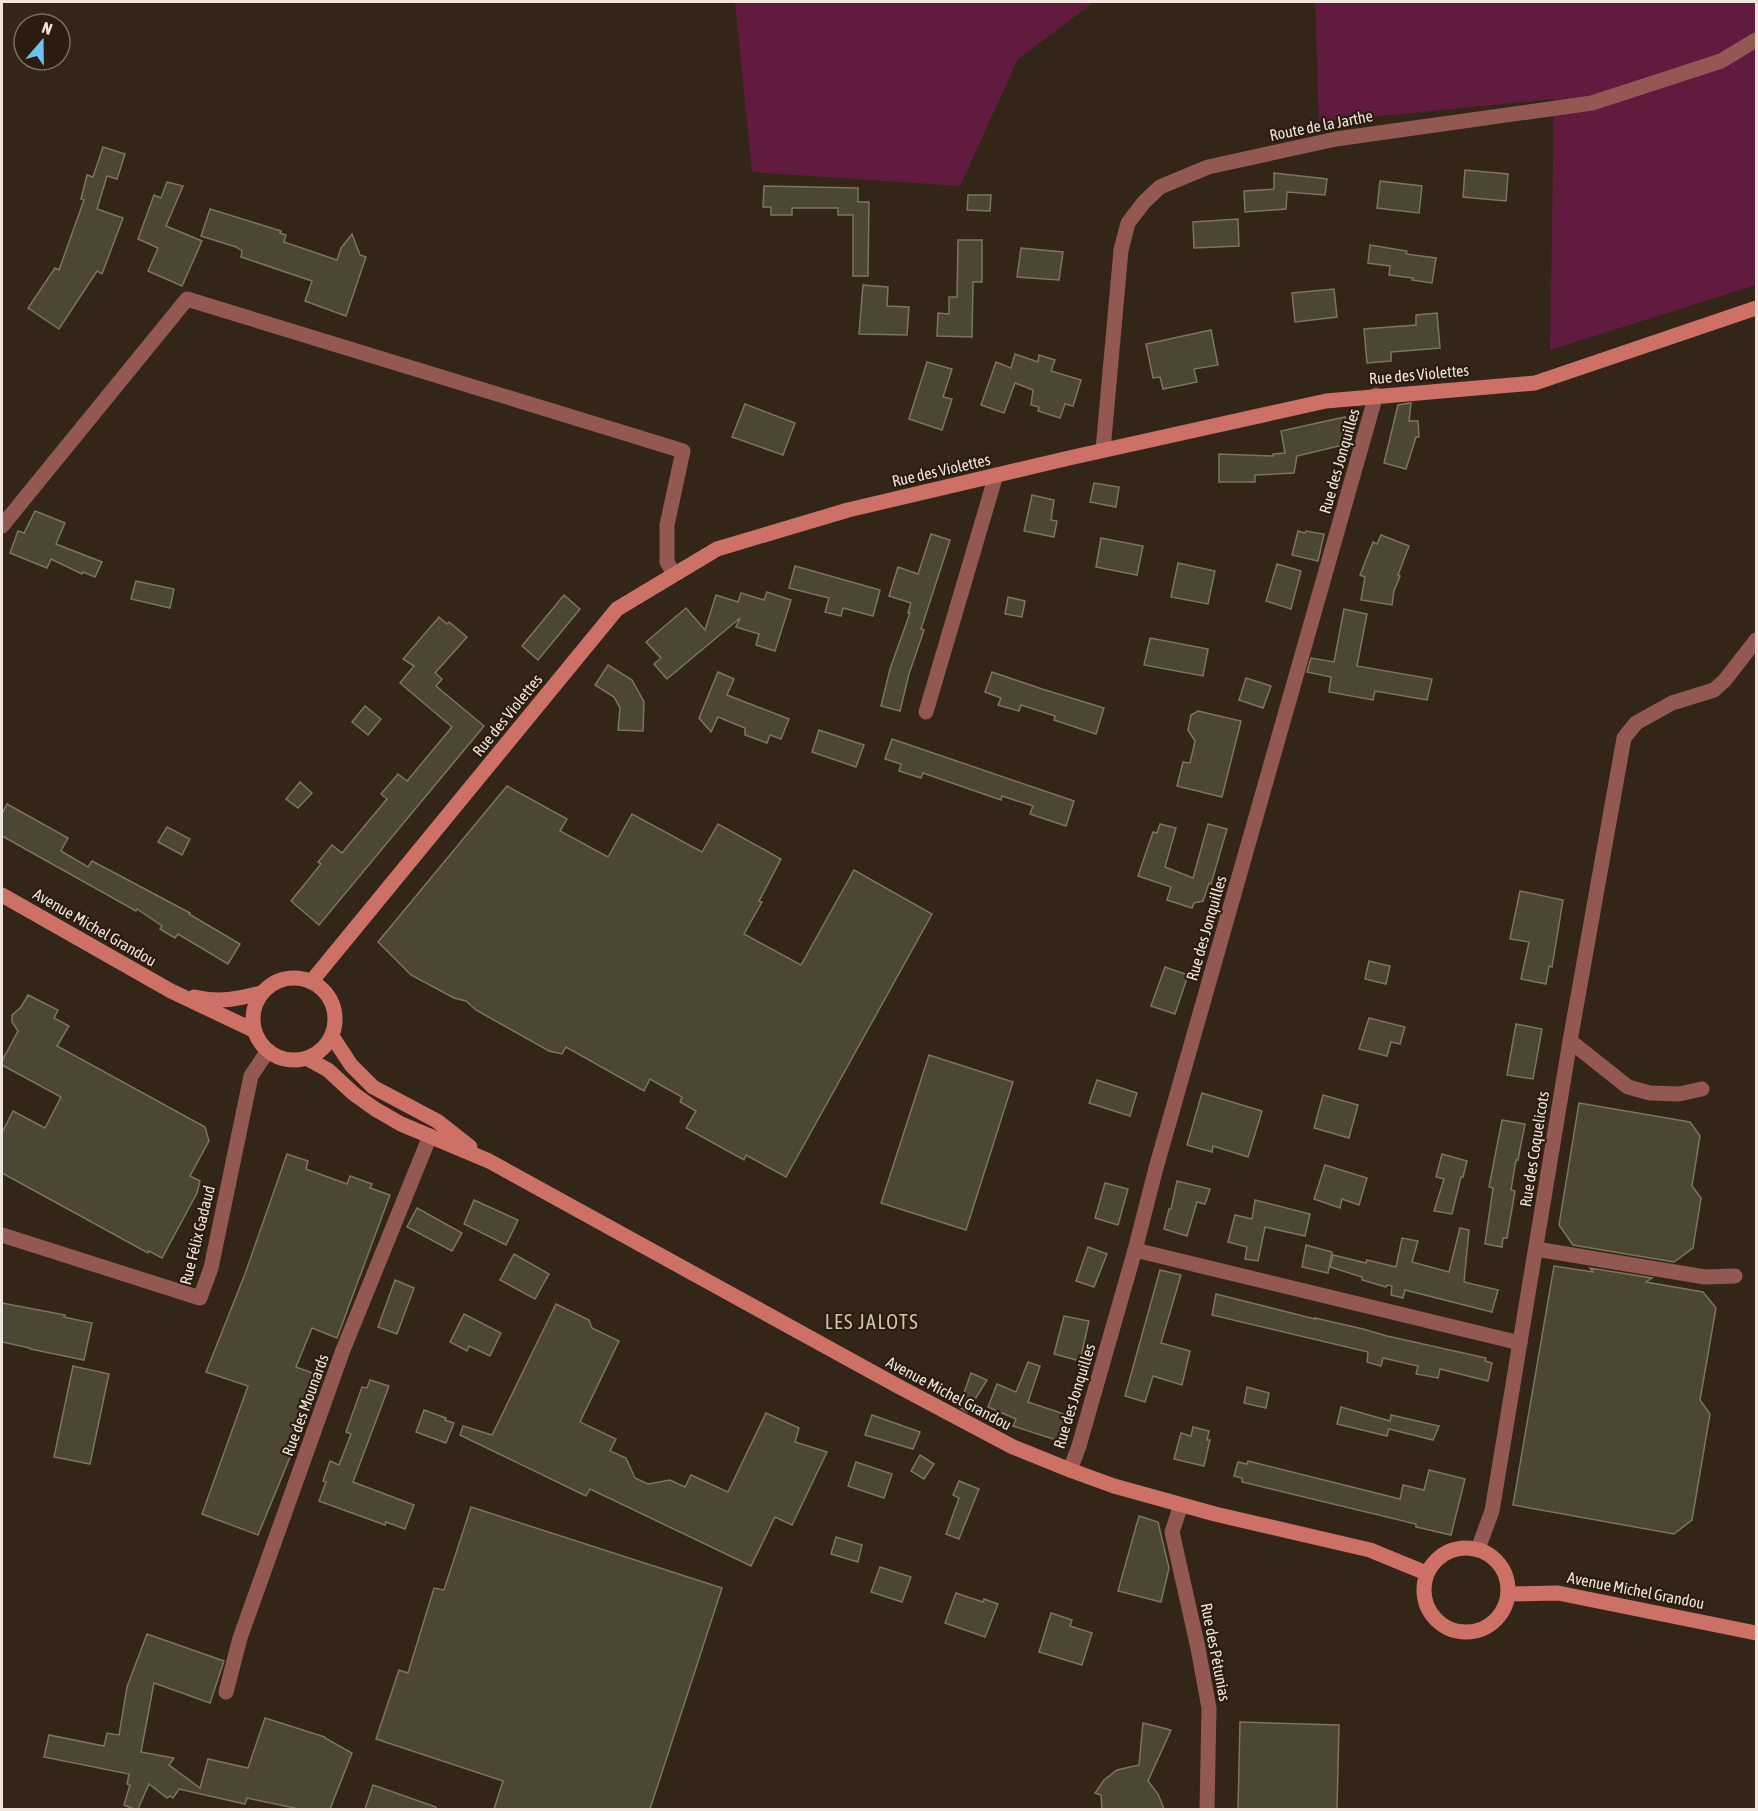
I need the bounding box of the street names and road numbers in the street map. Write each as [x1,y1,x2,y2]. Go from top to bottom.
street label: Route de la Jarthe [1268,106,1374,144]
street label: Rue des Violettes [1368,361,1470,387]
street label: Rue des Jonquilles [1315,406,1364,516]
street label: Rue des Violettes [890,450,992,490]
street label: Rue des Violettes [468,670,546,760]
street label: Rue des Jonquilles [1182,873,1231,983]
street label: Avenue Michel Grandou [30,884,160,970]
street label: Rue des Coquelicots [1516,1090,1553,1208]
street label: Rue Félix Gadaud [176,1184,218,1286]
street label: Rue des Jonquilles [1050,1341,1100,1451]
street label: Rue des Mounards [278,1351,332,1458]
street label: Avenue Michel Grandou [883,1352,1015,1434]
street label: Avenue Michel Grandou [1566,1568,1706,1612]
street label: Rue des Pétunias [1198,1601,1234,1703]

